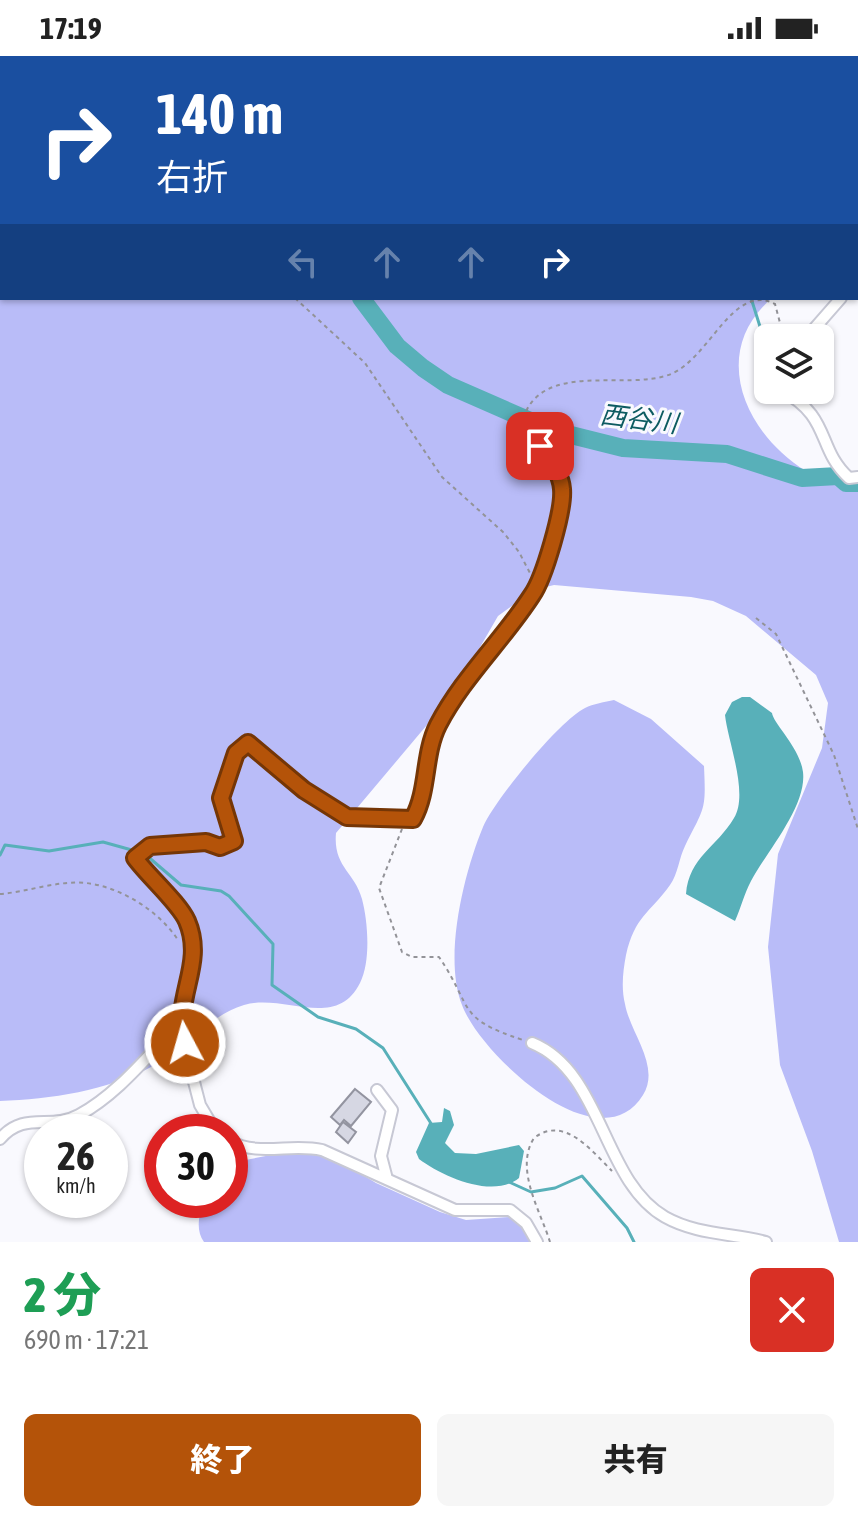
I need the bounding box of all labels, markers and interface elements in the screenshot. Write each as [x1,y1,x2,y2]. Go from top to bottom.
text: 17:19 [40,11,102,45]
text: 140 m [156,82,283,146]
icon: right [24,88,128,192]
text: 右折 [156,156,228,198]
icon: left [281,240,325,284]
icon: ahead [365,240,409,284]
icon: ahead [449,240,493,284]
icon: right [533,240,577,284]
map controls [754,324,834,404]
button: layers [754,324,834,404]
water label: 西谷川 [598,399,683,439]
pin [506,412,574,480]
icon: arrive [518,424,562,468]
position arrow [143,1001,227,1085]
speed limit sign: 30 [144,1114,248,1218]
text: 26 [57,1133,95,1178]
text: km/h [56,1174,96,1197]
text: 2 分 [24,1267,101,1322]
button: close [750,1268,834,1352]
text: 690 m · 17:21 [24,1325,149,1355]
button: 終了 [24,1414,421,1506]
button: 共有 [437,1414,834,1506]

